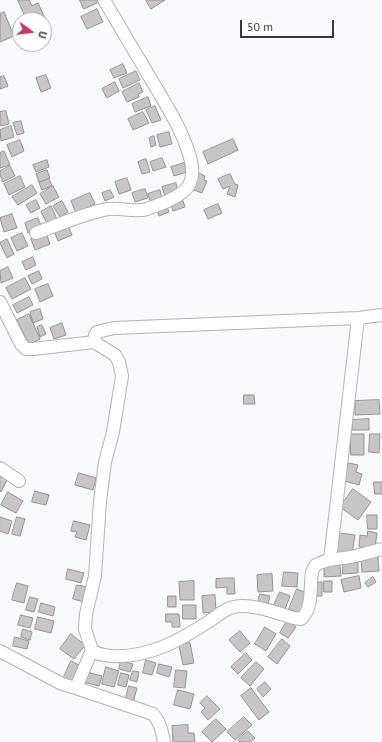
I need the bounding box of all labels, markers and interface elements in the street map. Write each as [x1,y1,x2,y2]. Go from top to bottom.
north arrow [12,12,52,52]
scale bar [242,12,336,38]
text: 50 m [247,19,273,34]
text: U [35,30,50,40]

